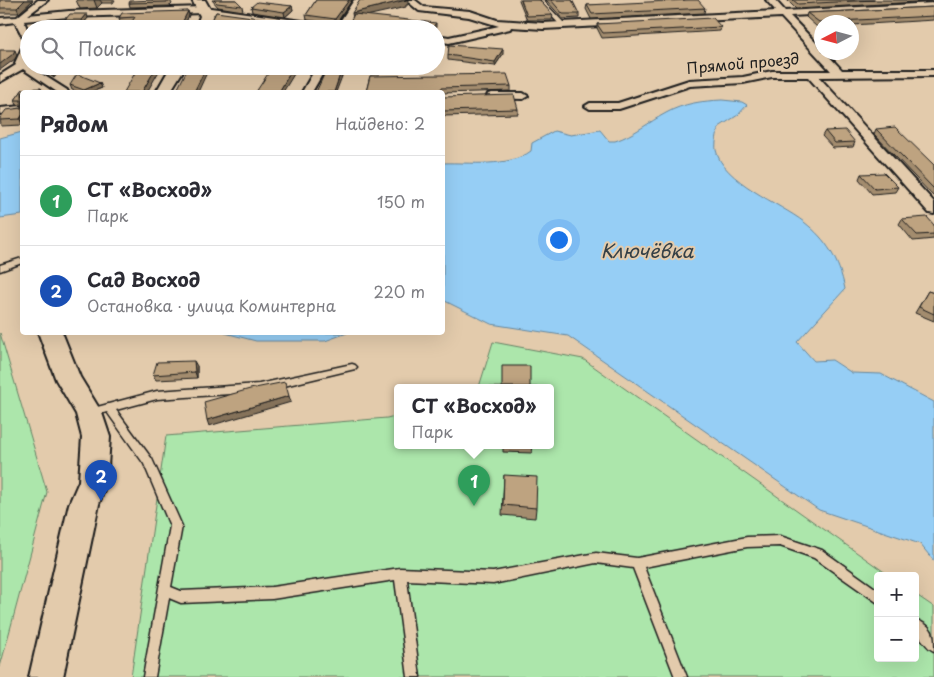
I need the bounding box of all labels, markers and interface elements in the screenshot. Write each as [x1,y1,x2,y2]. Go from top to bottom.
north arrow [814,15,859,60]
search box [20,20,445,75]
icon: search [38,34,66,62]
text: Поиск [78,34,136,62]
street label: Прямой проезд [686,46,800,79]
text: Рядом [40,107,108,139]
text: Найдено: 2 [335,111,425,135]
text: СТ «Восход» [87,175,212,203]
text: 1 [52,189,60,213]
text: 150 m [377,189,425,213]
text: Парк [87,203,128,227]
your location [546,227,572,253]
water label: Ключёвка [601,236,694,264]
text: Сад Восход [87,265,200,293]
text: 2 [50,279,62,303]
text: 220 m [374,279,425,303]
text: Остановка · улица Коминтерна [87,293,336,317]
popup [394,384,554,449]
text: СТ «Восход» [412,391,536,419]
text: Парк [412,419,453,443]
pin: 2 [85,460,117,501]
pin: 1 [458,465,490,506]
map controls [874,572,919,662]
button: + [874,572,919,617]
button: − [874,617,919,662]

